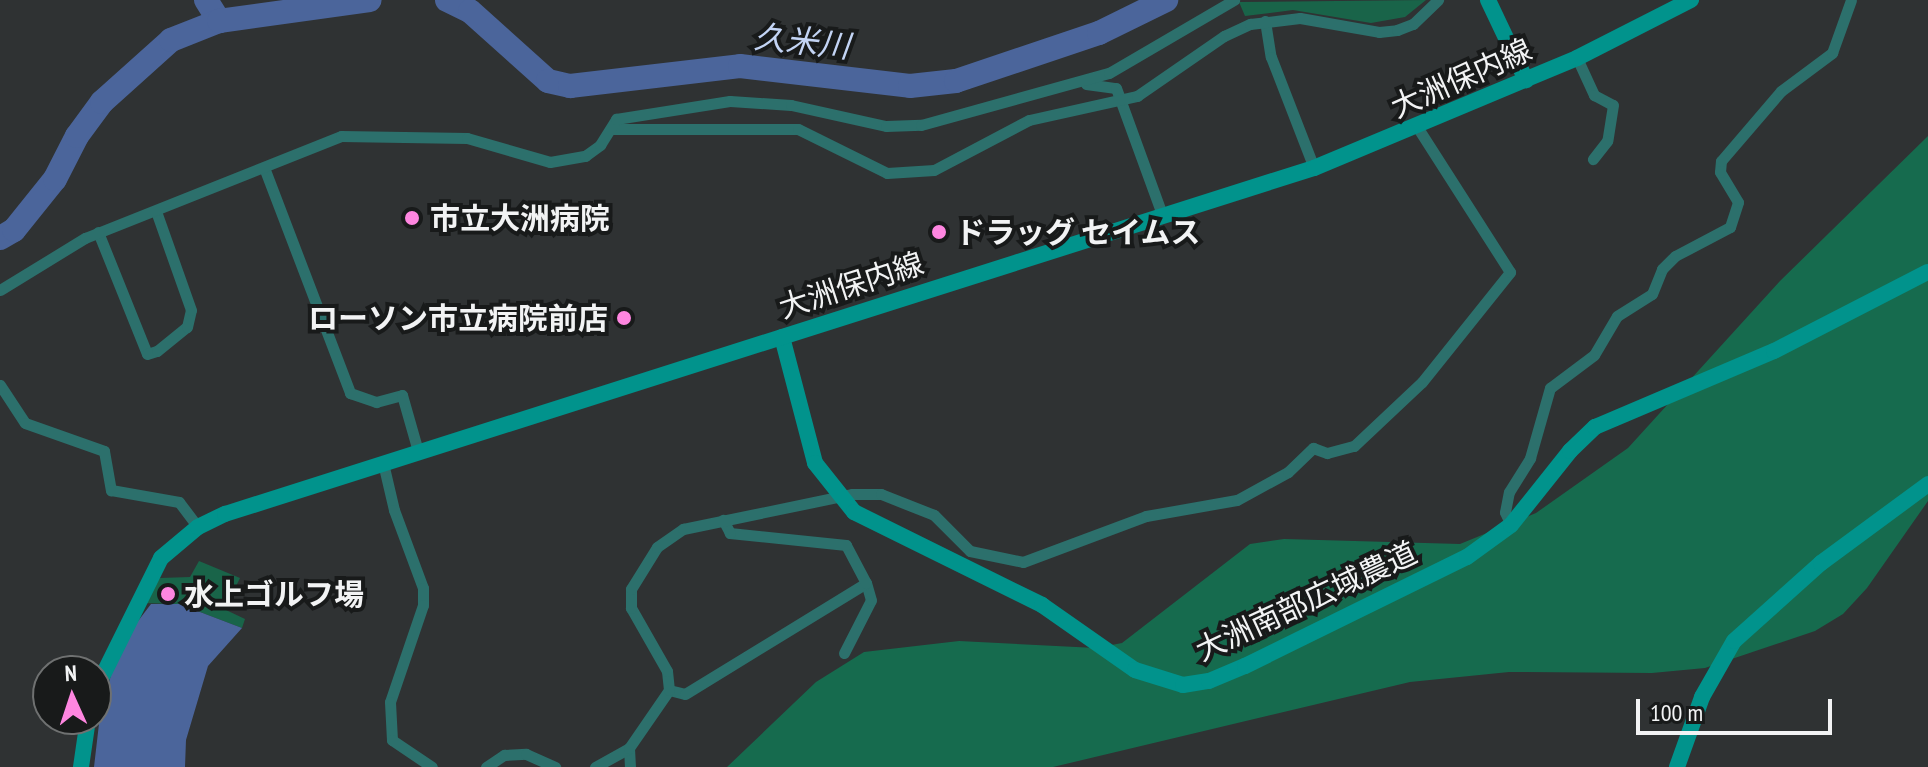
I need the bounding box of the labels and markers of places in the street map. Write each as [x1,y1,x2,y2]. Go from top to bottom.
place label: 市立大洲病院 [430,200,610,236]
marker: 市立大洲病院 [401,207,423,229]
place label: ドラッグ セイムス [955,214,1201,250]
marker: ドラッグ セイムス [930,223,948,241]
place label: ローソン市立病院前店 [308,300,608,336]
marker: ローソン市立病院前店 [615,309,633,327]
place label: 水上ゴルフ場 [184,576,364,612]
marker: 水上ゴルフ場 [159,585,177,603]

